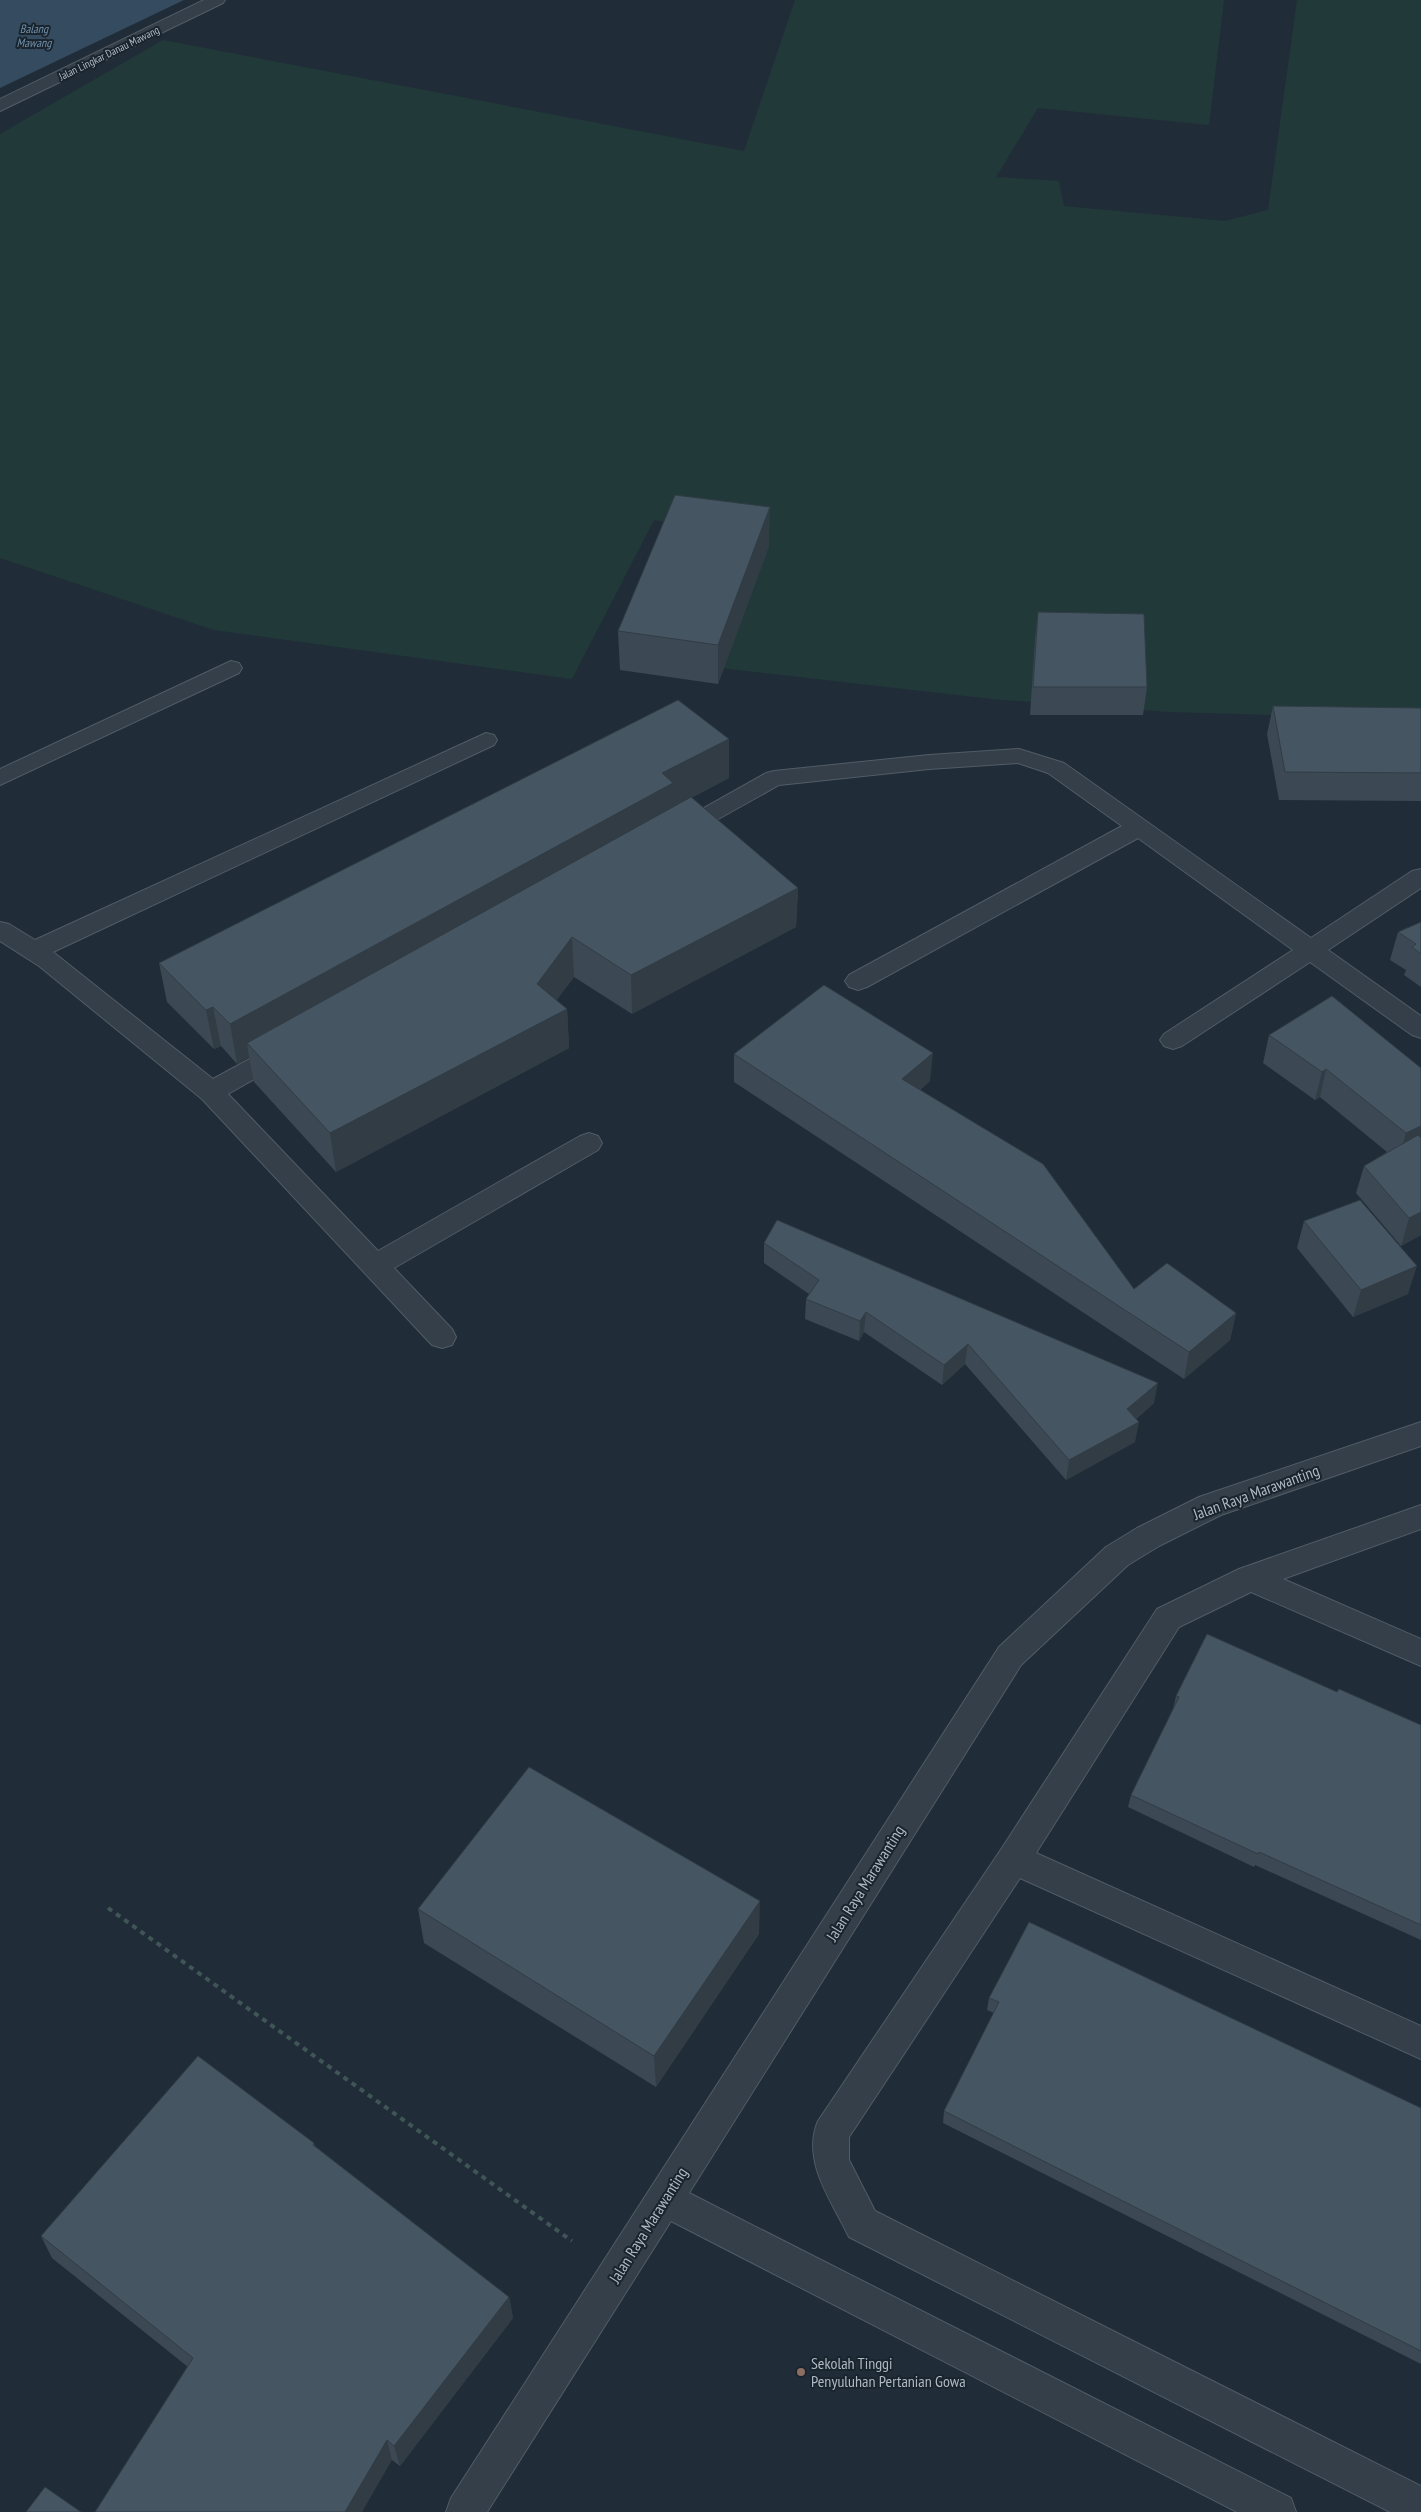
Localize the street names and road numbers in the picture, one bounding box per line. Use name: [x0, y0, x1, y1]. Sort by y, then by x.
street label: Jalan Lingkar Danau Mawang: [56, 22, 162, 84]
street label: Jalan Raya Marawanting: [1189, 1460, 1322, 1524]
street label: Jalan Raya Marawanting: [821, 1821, 909, 1945]
street label: Jalan Raya Marawanting: [604, 2163, 692, 2287]

